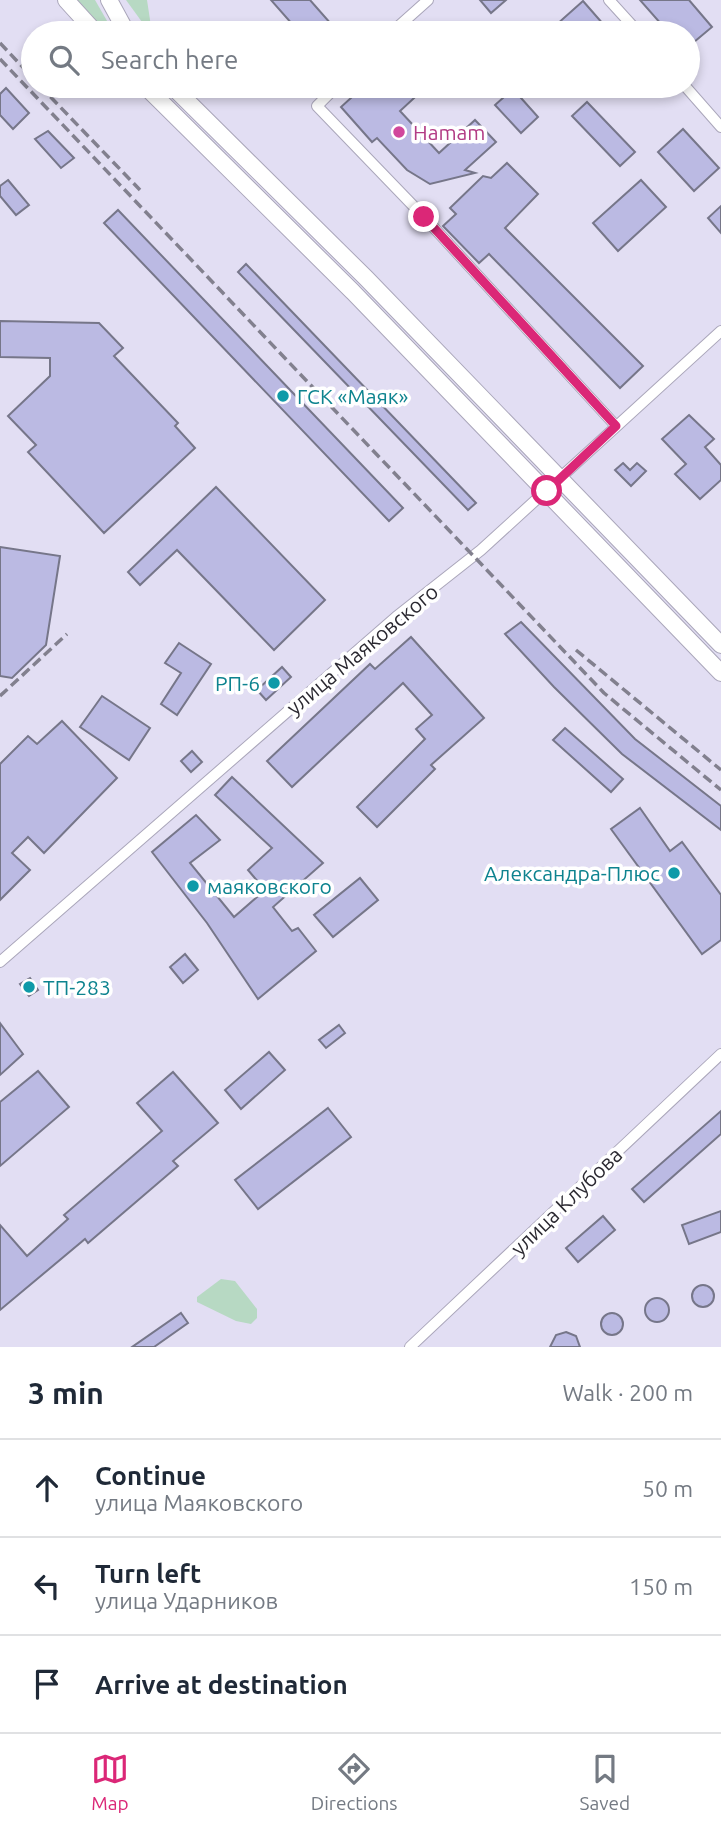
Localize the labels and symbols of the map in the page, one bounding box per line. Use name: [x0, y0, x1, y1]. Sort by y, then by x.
place label: Hamam: [413, 120, 485, 144]
marker: Hamam: [391, 124, 407, 140]
route end: [408, 201, 439, 232]
place label: ГСК «Маяк»: [297, 384, 409, 408]
marker: ГСК «Маяк»: [275, 388, 291, 404]
route start: [531, 475, 562, 506]
street label: улица Маяковского: [281, 579, 443, 719]
place label: РП-6: [215, 671, 260, 695]
marker: РП-6: [266, 675, 282, 691]
place label: Александра-Плюс: [484, 861, 660, 885]
marker: Александра-Плюс: [666, 865, 682, 881]
place label: маяковского: [207, 874, 332, 898]
marker: маяковского: [185, 878, 201, 894]
place label: ТП-283: [43, 975, 111, 999]
marker: ТП-283: [21, 979, 37, 995]
street label: улица Клубова: [506, 1142, 626, 1260]

